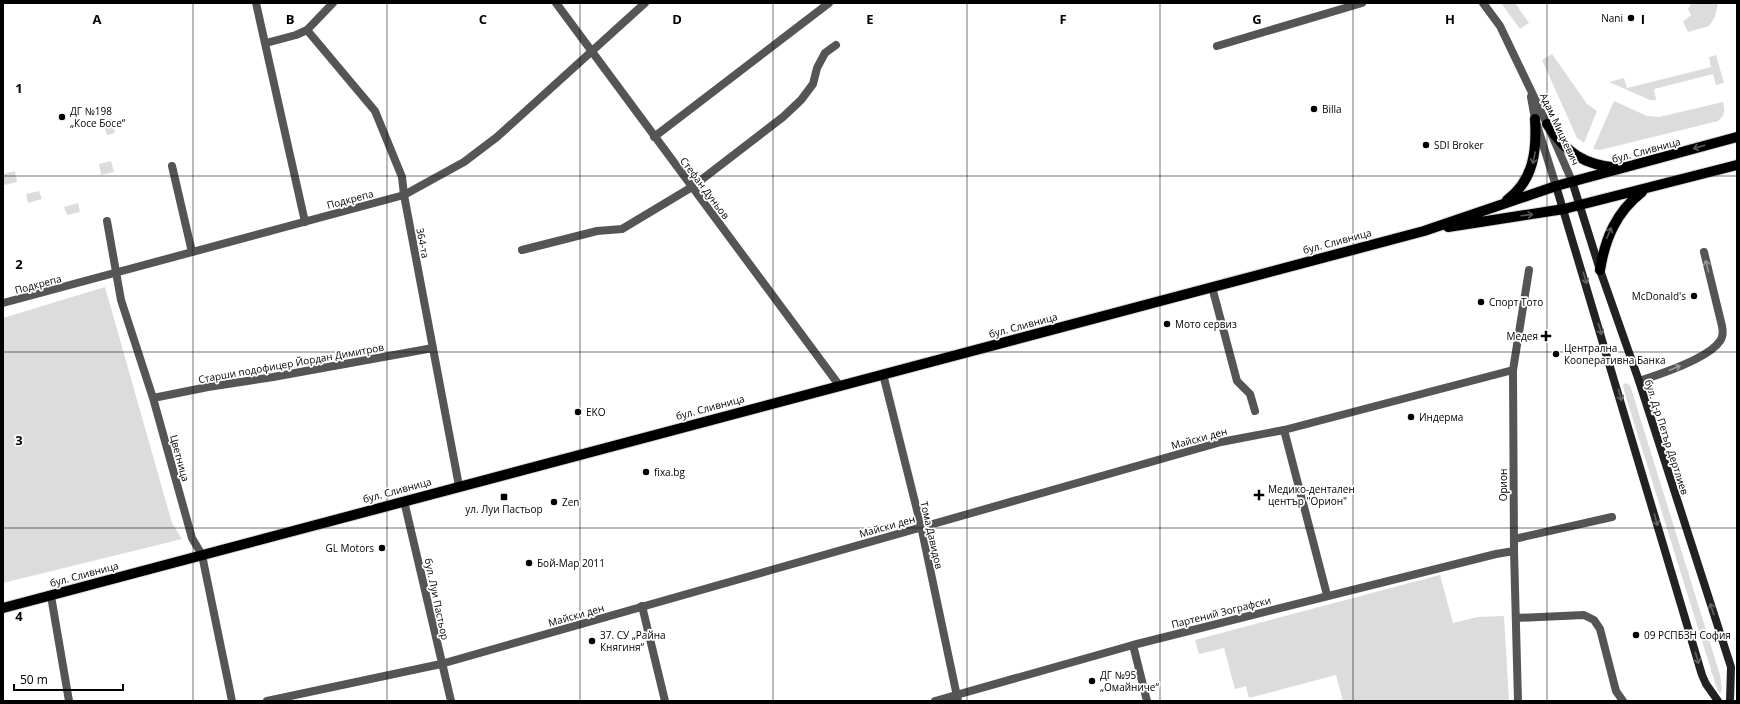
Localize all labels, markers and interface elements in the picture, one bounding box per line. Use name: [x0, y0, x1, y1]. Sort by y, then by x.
text: A: [93, 10, 102, 28]
text: B: [286, 10, 295, 28]
text: C: [479, 10, 487, 28]
text: D: [672, 10, 682, 28]
text: E: [866, 10, 874, 28]
text: F: [1059, 10, 1067, 28]
text: G: [1252, 10, 1262, 28]
text: H: [1445, 10, 1455, 28]
text: I: [1641, 10, 1645, 28]
place label: Nani: [1601, 11, 1623, 25]
marker: Nani: [1626, 13, 1636, 23]
text: 1: [15, 79, 23, 97]
street label: Адам Мицкевич: [1537, 91, 1583, 167]
place label: Billa: [1322, 102, 1342, 116]
place label: ДГ №198 „Косе Босе“: [70, 104, 126, 130]
marker: Billa: [1309, 104, 1319, 114]
marker: ДГ №198 „Косе Босе“: [57, 112, 67, 122]
street label: бул. Сливница: [1610, 134, 1682, 166]
place label: SDI Broker: [1434, 138, 1484, 152]
marker: SDI Broker: [1421, 140, 1431, 150]
one-way arrow: [1693, 144, 1706, 151]
one-way arrow: [1529, 151, 1537, 164]
street label: Стефан Дуньов: [677, 154, 733, 222]
street label: Подкрепа: [325, 186, 375, 212]
one-way arrow: [1521, 211, 1534, 219]
street label: бул. Сливница: [1301, 225, 1373, 257]
street label: 364-та: [413, 227, 433, 259]
one-way arrow: [1606, 227, 1614, 239]
text: 2: [15, 255, 23, 273]
one-way arrow: [1703, 260, 1711, 273]
street label: Подкрепа: [13, 271, 63, 297]
one-way arrow: [1582, 271, 1589, 284]
place label: McDonald's: [1632, 289, 1686, 303]
marker: McDonald's: [1689, 291, 1699, 301]
place label: Спорт Тото: [1489, 295, 1543, 309]
marker: Спорт Тото: [1476, 297, 1486, 307]
street label: бул. Сливница: [987, 309, 1059, 341]
place label: Мото сервиз: [1175, 317, 1237, 331]
marker: Мото сервиз: [1162, 319, 1172, 329]
one-way arrow: [1597, 322, 1604, 335]
place label: Медея: [1506, 329, 1538, 343]
marker: Медея: [1541, 331, 1551, 341]
street label: Старши подофицер Йордан Димитров: [197, 340, 385, 386]
place label: Централна Кооперативна Банка: [1564, 341, 1666, 367]
marker: Централна Кооперативна Банка: [1551, 349, 1561, 359]
one-way arrow: [1669, 364, 1681, 372]
street label: бул. Д-р Петър Дертлиев: [1642, 377, 1692, 497]
one-way arrow: [1617, 389, 1624, 402]
street label: бул. Сливница: [674, 391, 746, 423]
place label: EKO: [586, 405, 606, 419]
marker: EKO: [573, 407, 583, 417]
place label: Индерма: [1419, 410, 1463, 424]
marker: Индерма: [1406, 412, 1416, 422]
street label: Майски ден: [1169, 424, 1229, 452]
text: 3: [15, 431, 23, 449]
street label: Цветница: [167, 433, 193, 483]
place label: fixa.bg: [654, 465, 685, 479]
marker: fixa.bg: [641, 467, 651, 477]
street label: Орион: [1496, 469, 1510, 501]
street label: бул. Сливница: [361, 474, 433, 506]
place label: Медико-дентален център "Орион": [1268, 482, 1355, 508]
marker: Медико-дентален център "Орион": [1253, 489, 1265, 501]
marker: ул. Луи Пастьор: [499, 492, 509, 502]
place label: Zen: [562, 495, 579, 509]
marker: Zen: [549, 497, 559, 507]
street label: Тома Давидов: [917, 500, 947, 570]
place label: ул. Луи Пастьор: [465, 502, 543, 516]
street label: Майски ден: [857, 511, 917, 541]
one-way arrow: [1653, 513, 1660, 526]
place label: GL Motors: [325, 541, 374, 555]
marker: GL Motors: [377, 543, 387, 553]
place label: Бой-Мар 2011: [537, 556, 605, 570]
street label: бул. Луи Пастьор: [421, 557, 453, 641]
street label: бул. Сливница: [48, 558, 120, 590]
marker: Бой-Мар 2011: [524, 558, 534, 568]
street label: Партений Зографски: [1170, 593, 1272, 631]
street label: Майски ден: [546, 600, 606, 630]
one-way arrow: [1707, 603, 1715, 615]
text: 4: [15, 607, 23, 625]
place label: 37. СУ „Райна Княгиня“: [600, 628, 666, 654]
place label: 09 РСПБЗН София: [1644, 628, 1731, 642]
marker: 09 РСПБЗН София: [1631, 630, 1641, 640]
marker: 37. СУ „Райна Княгиня“: [587, 636, 597, 646]
one-way arrow: [1694, 651, 1701, 664]
scale bar: [14, 666, 123, 692]
place label: ДГ №95 „Омайниче“: [1100, 668, 1159, 694]
text: 50 m: [20, 671, 48, 688]
marker: ДГ №95 „Омайниче“: [1087, 676, 1097, 686]

